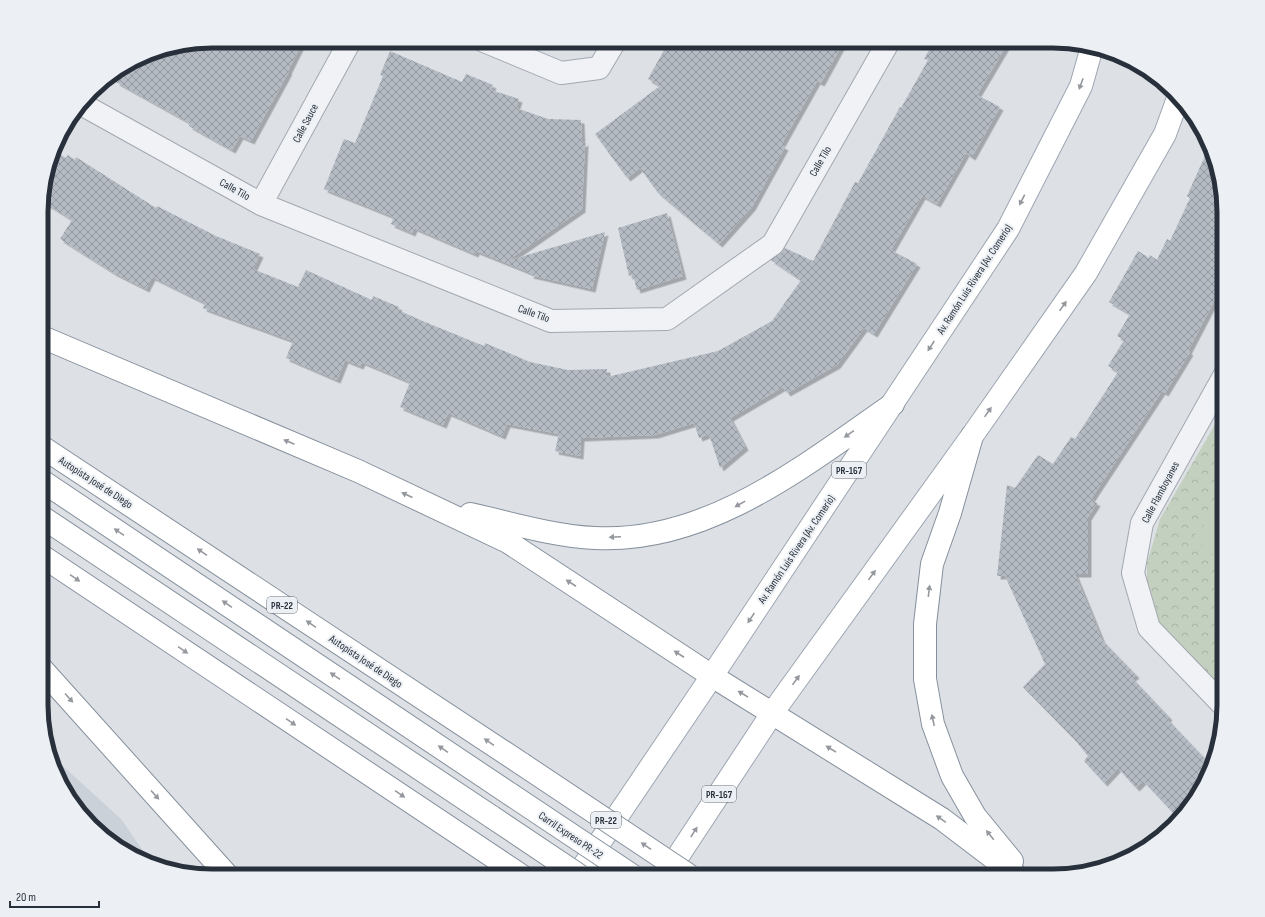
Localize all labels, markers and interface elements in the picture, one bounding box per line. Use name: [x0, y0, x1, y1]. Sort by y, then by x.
one-way arrow: [1077, 79, 1083, 91]
street label: Calle Sauce: [290, 102, 321, 145]
street label: Calle Tilo: [807, 143, 834, 179]
street label: Calle Tilo: [217, 176, 253, 203]
one-way arrow: [1019, 195, 1026, 206]
street label: Av. Ramón Luis Rivera (Av. Comerío): [934, 222, 1015, 337]
one-way arrow: [1059, 301, 1067, 311]
street label: Calle Tilo: [516, 302, 552, 325]
one-way arrow: [927, 341, 935, 351]
one-way arrow: [984, 407, 992, 418]
one-way arrow: [844, 430, 855, 438]
one-way arrow: [283, 439, 294, 445]
street label: Autopista José de Diego: [56, 453, 135, 511]
street label: Calle Flamboyanes: [1139, 459, 1182, 525]
road number: PR-167: [832, 462, 866, 478]
one-way arrow: [402, 492, 413, 498]
street label: Av. Ramón Luis Rivera (Av. Comerío): [755, 493, 838, 607]
one-way arrow: [734, 500, 745, 507]
one-way arrow: [113, 528, 124, 536]
one-way arrow: [608, 534, 621, 540]
one-way arrow: [197, 548, 208, 556]
one-way arrow: [868, 570, 876, 580]
one-way arrow: [70, 574, 80, 582]
one-way arrow: [566, 579, 576, 587]
one-way arrow: [926, 585, 932, 597]
road number: PR-22: [267, 597, 297, 613]
one-way arrow: [221, 600, 232, 608]
one-way arrow: [747, 612, 755, 623]
one-way arrow: [306, 620, 316, 628]
street label: Autopista José de Diego: [326, 632, 405, 691]
one-way arrow: [178, 646, 188, 654]
one-way arrow: [674, 650, 685, 658]
one-way arrow: [330, 672, 340, 680]
one-way arrow: [792, 675, 800, 686]
one-way arrow: [737, 690, 749, 697]
one-way arrow: [64, 693, 73, 703]
one-way arrow: [929, 714, 935, 726]
one-way arrow: [286, 718, 297, 726]
one-way arrow: [484, 738, 494, 746]
one-way arrow: [437, 745, 449, 752]
one-way arrow: [826, 745, 837, 753]
road number: PR-167: [702, 786, 736, 802]
one-way arrow: [151, 789, 160, 800]
one-way arrow: [394, 790, 405, 798]
street label: Carril Expreso PR-22: [536, 809, 606, 862]
road number: PR-22: [591, 812, 621, 828]
one-way arrow: [936, 815, 946, 823]
one-way arrow: [691, 826, 698, 837]
one-way arrow: [986, 829, 995, 840]
one-way arrow: [640, 843, 652, 850]
scale bar: [10, 883, 99, 909]
text: 20 m: [16, 890, 36, 905]

